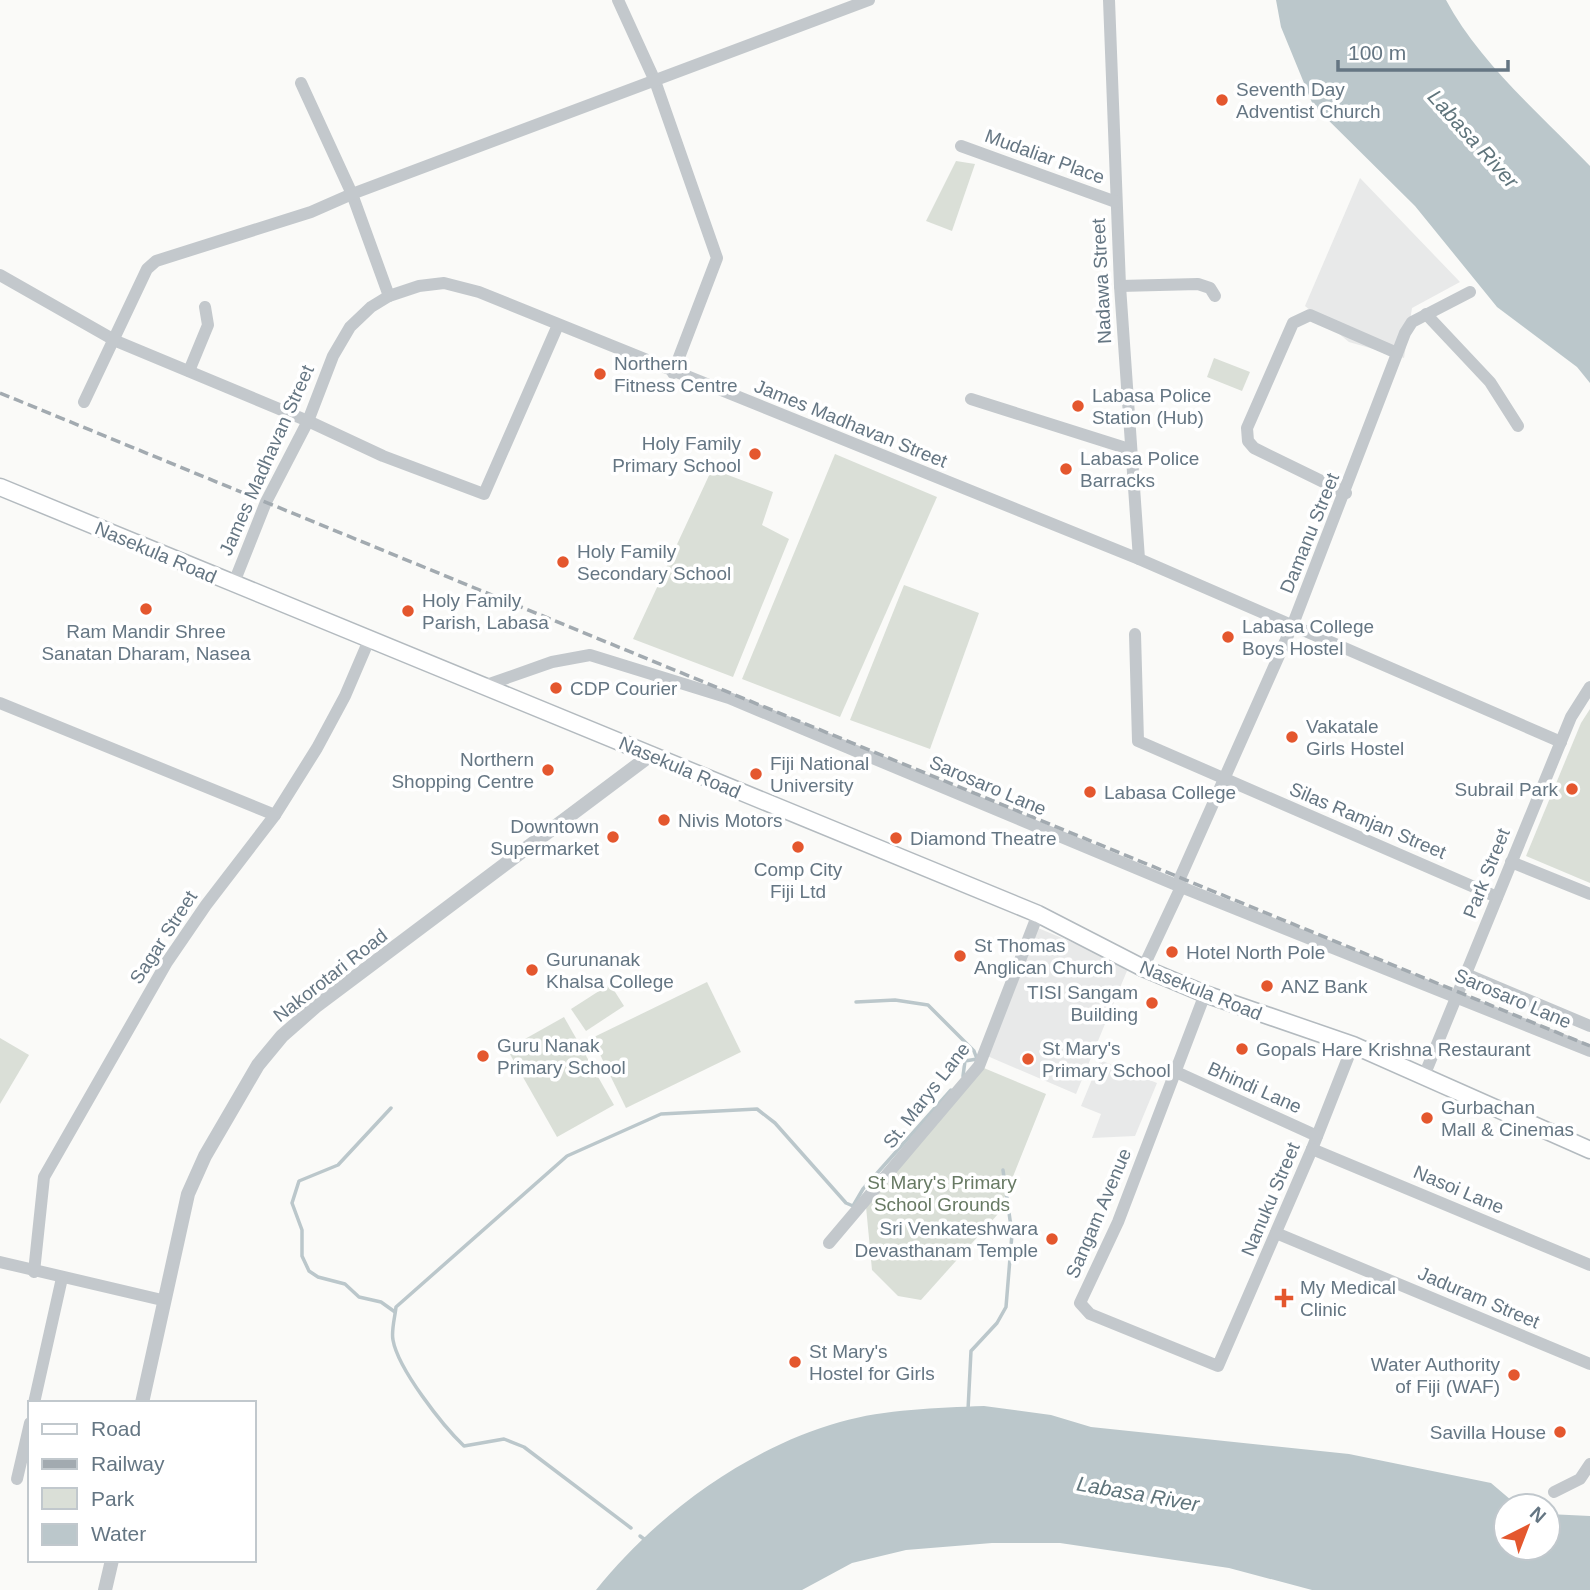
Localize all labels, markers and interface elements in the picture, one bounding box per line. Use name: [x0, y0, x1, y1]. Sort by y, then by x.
scale bar: [1338, 28, 1508, 72]
text: 100 m: [1348, 41, 1406, 64]
place label: Seventh Day Adventist Church: [1236, 79, 1381, 122]
water label: Labasa River: [1423, 85, 1524, 193]
marker: Seventh Day Adventist Church: [1214, 92, 1230, 108]
street label: Mudaliar Place: [982, 125, 1107, 188]
street label: Nadawa Street: [1088, 217, 1115, 344]
place label: Northern Fitness Centre: [614, 353, 738, 396]
street label: James Madhavan Street: [215, 361, 318, 559]
marker: Northern Fitness Centre: [592, 366, 608, 382]
street label: James Madhavan Street: [751, 375, 951, 472]
place label: Labasa Police Station (Hub): [1092, 385, 1211, 428]
marker: Labasa Police Station (Hub): [1070, 398, 1086, 414]
place label: Holy Family Primary School: [612, 433, 741, 476]
marker: Holy Family Primary School: [747, 446, 763, 462]
place label: Labasa Police Barracks: [1080, 448, 1199, 491]
marker: Labasa Police Barracks: [1058, 461, 1074, 477]
street label: Damanu Street: [1276, 469, 1343, 596]
street label: Nasekula Road: [92, 517, 220, 588]
place label: Holy Family Secondary School: [577, 541, 731, 584]
marker: Holy Family Secondary School: [555, 554, 571, 570]
place label: Holy Family Parish, Labasa: [422, 590, 549, 633]
marker: Ram Mandir Shree Sanatan Dharam, Nasea: [138, 601, 154, 617]
marker: Holy Family Parish, Labasa: [400, 603, 416, 619]
place label: Labasa College Boys Hostel: [1242, 616, 1374, 659]
place label: Ram Mandir Shree Sanatan Dharam, Nasea: [41, 621, 251, 664]
marker: Labasa College Boys Hostel: [1220, 629, 1236, 645]
place label: CDP Courier: [570, 678, 678, 699]
marker: CDP Courier: [548, 680, 564, 696]
place label: Vakatale Girls Hostel: [1306, 716, 1404, 759]
marker: Vakatale Girls Hostel: [1284, 729, 1300, 745]
street label: Nasekula Road: [616, 732, 744, 803]
place label: Northern Shopping Centre: [391, 749, 534, 792]
street label: Sarosaro Lane: [926, 751, 1049, 819]
place label: Fiji National University: [770, 753, 869, 796]
marker: Northern Shopping Centre: [540, 762, 556, 778]
marker: Fiji National University: [748, 766, 764, 782]
street label: Silas Ramjan Street: [1286, 778, 1450, 863]
place label: Subrail Park: [1455, 779, 1558, 800]
marker: Subrail Park: [1564, 781, 1580, 797]
place label: Labasa College: [1104, 782, 1236, 803]
marker: Labasa College: [1082, 784, 1098, 800]
place label: Nivis Motors: [678, 810, 783, 831]
marker: Nivis Motors: [656, 812, 672, 828]
place label: Downtown Supermarket: [490, 816, 600, 859]
street label: Park Street: [1459, 825, 1514, 921]
place label: Diamond Theatre: [910, 828, 1056, 849]
marker: Downtown Supermarket: [605, 829, 621, 845]
marker: Diamond Theatre: [888, 830, 904, 846]
marker: Comp City Fiji Ltd: [790, 839, 806, 855]
place label: Comp City Fiji Ltd: [754, 859, 843, 902]
street label: Sagar Street: [126, 886, 202, 988]
street label: Nakorotari Road: [269, 925, 391, 1026]
place label: St Thomas Anglican Church: [974, 935, 1113, 978]
place label: Hotel North Pole: [1186, 942, 1325, 963]
marker: Hotel North Pole: [1164, 944, 1180, 960]
marker: St Thomas Anglican Church: [952, 948, 968, 964]
place label: Gurunanak Khalsa College: [546, 949, 674, 992]
street label: Nasekula Road: [1137, 956, 1265, 1025]
marker: Gurunanak Khalsa College: [524, 962, 540, 978]
street label: Sarosaro Lane: [1451, 964, 1574, 1032]
place label: ANZ Bank: [1281, 976, 1368, 997]
marker: ANZ Bank: [1259, 978, 1275, 994]
place label: TISI Sangam Building: [1027, 982, 1138, 1025]
marker: TISI Sangam Building: [1144, 995, 1160, 1011]
place label: Guru Nanak Primary School: [497, 1035, 626, 1078]
street label: St. Marys Lane: [879, 1038, 974, 1152]
place label: St Mary's Primary School: [1042, 1038, 1171, 1081]
place label: Gopals Hare Krishna Restaurant: [1256, 1039, 1531, 1060]
marker: Gopals Hare Krishna Restaurant: [1234, 1041, 1250, 1057]
marker: Guru Nanak Primary School: [475, 1048, 491, 1064]
marker: St Mary's Primary School: [1020, 1051, 1036, 1067]
street label: Bhindi Lane: [1205, 1057, 1305, 1117]
place label: Gurbachan Mall & Cinemas: [1441, 1097, 1574, 1140]
marker: Gurbachan Mall & Cinemas: [1419, 1110, 1435, 1126]
street label: Nanuku Street: [1237, 1139, 1304, 1259]
street label: Sangam Avenue: [1062, 1145, 1135, 1281]
street label: Nasoi Lane: [1410, 1161, 1507, 1218]
park label: St Mary's Primary School Grounds: [867, 1172, 1017, 1215]
place label: Sri Venkateshwara Devasthanam Temple: [855, 1218, 1038, 1261]
marker: Sri Venkateshwara Devasthanam Temple: [1044, 1231, 1060, 1247]
street label: Jaduram Street: [1415, 1262, 1543, 1333]
place label: My Medical Clinic: [1300, 1277, 1396, 1320]
marker: My Medical Clinic: [1274, 1288, 1294, 1308]
place label: St Mary's Hostel for Girls: [809, 1341, 935, 1384]
marker: St Mary's Hostel for Girls: [787, 1354, 803, 1370]
place label: Water Authority of Fiji (WAF): [1371, 1354, 1500, 1397]
marker: Water Authority of Fiji (WAF): [1506, 1367, 1522, 1383]
legend: [28, 1401, 256, 1562]
text: Road: [91, 1417, 141, 1440]
place label: Savilla House: [1430, 1422, 1546, 1443]
marker: Savilla House: [1552, 1424, 1568, 1440]
text: Railway: [91, 1452, 165, 1475]
water label: Labasa River: [1075, 1471, 1202, 1516]
text: Park: [91, 1487, 135, 1510]
north arrow: [1492, 1492, 1562, 1562]
text: N: [1526, 1502, 1550, 1527]
text: Water: [91, 1522, 146, 1545]

